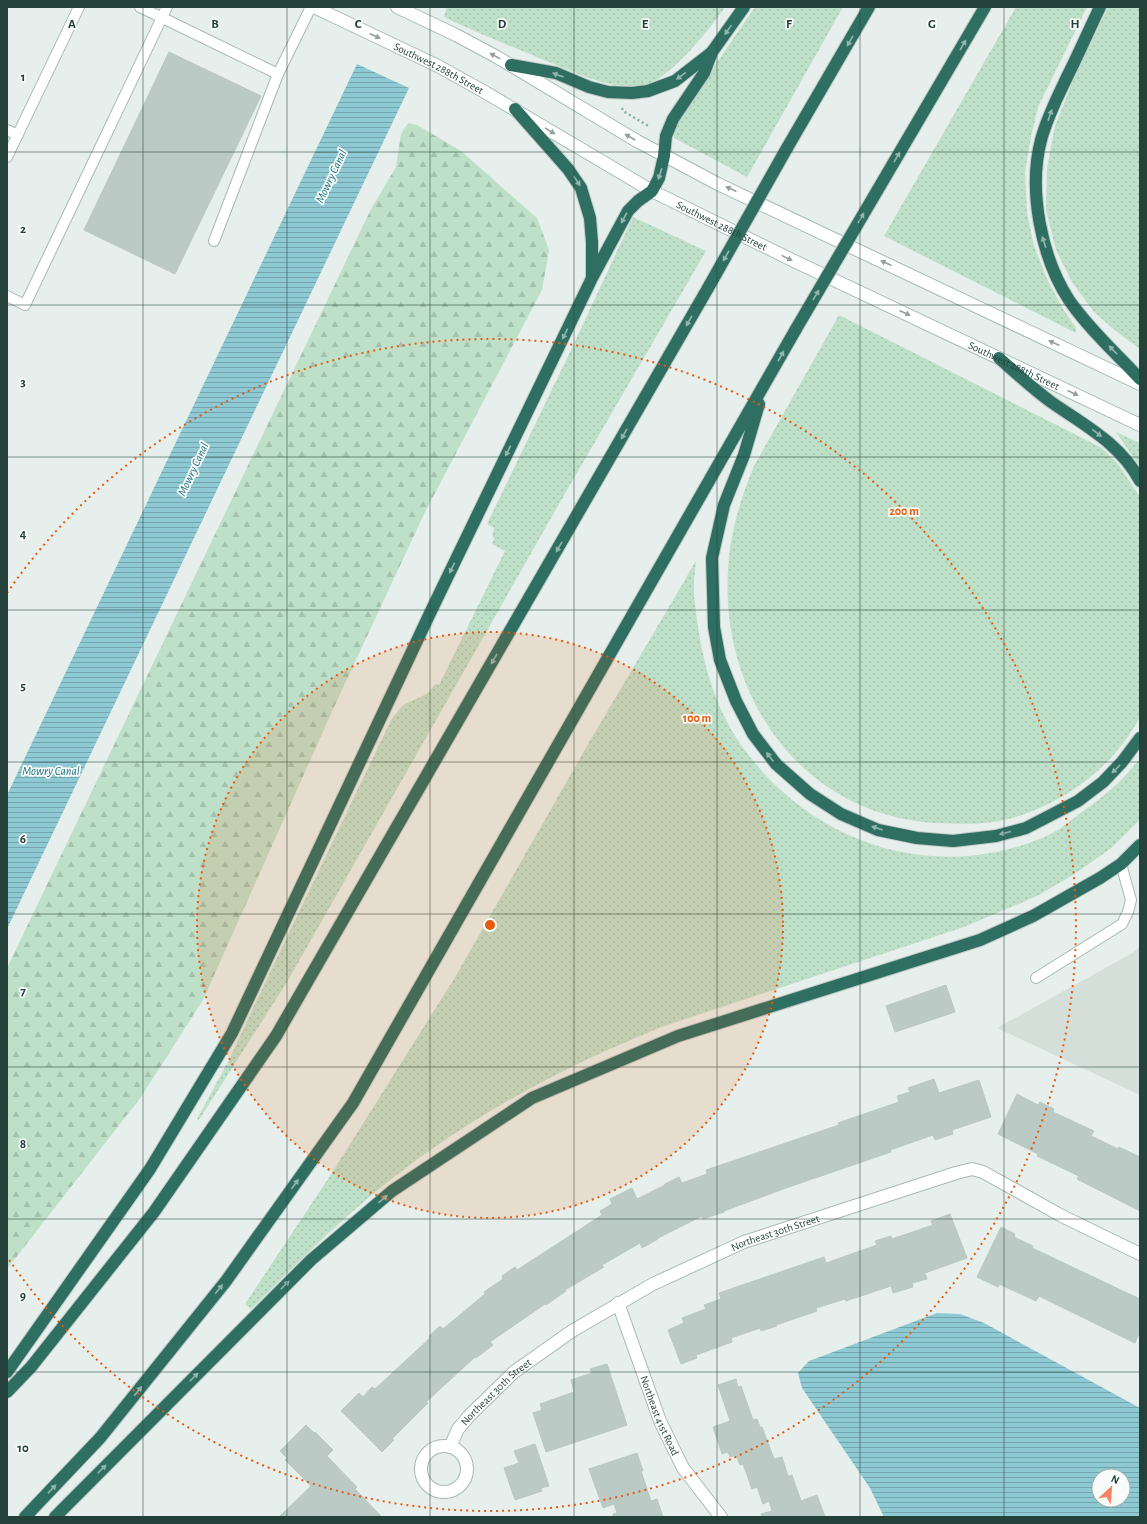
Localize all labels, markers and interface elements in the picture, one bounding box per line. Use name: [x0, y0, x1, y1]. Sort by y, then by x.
text: A: [68, 18, 76, 31]
text: B: [211, 18, 219, 31]
text: C: [355, 18, 362, 31]
text: D: [498, 18, 507, 31]
text: E: [642, 18, 649, 31]
text: F: [786, 18, 793, 31]
text: G: [928, 18, 936, 31]
text: H: [1070, 18, 1080, 31]
one-way arrow: [724, 24, 732, 35]
one-way arrow: [369, 33, 380, 39]
one-way arrow: [846, 35, 853, 47]
one-way arrow: [959, 39, 966, 51]
street label: Southwest 288th Street: [392, 40, 486, 96]
one-way arrow: [489, 52, 501, 59]
text: 1: [21, 71, 25, 84]
one-way arrow: [552, 71, 564, 77]
one-way arrow: [676, 72, 687, 80]
one-way arrow: [1047, 108, 1053, 120]
one-way arrow: [544, 127, 556, 134]
one-way arrow: [624, 133, 636, 140]
water label: Mowry Canal: [313, 147, 349, 205]
one-way arrow: [893, 151, 900, 163]
one-way arrow: [656, 168, 662, 180]
one-way arrow: [573, 176, 581, 187]
one-way arrow: [725, 186, 737, 193]
street label: Southwest 288th Street: [675, 199, 769, 253]
one-way arrow: [620, 212, 627, 224]
one-way arrow: [858, 212, 865, 224]
text: 2: [20, 223, 26, 236]
one-way arrow: [1041, 236, 1047, 248]
one-way arrow: [723, 250, 730, 261]
one-way arrow: [781, 255, 793, 261]
one-way arrow: [881, 260, 892, 266]
one-way arrow: [812, 289, 819, 301]
one-way arrow: [899, 310, 910, 316]
one-way arrow: [685, 316, 692, 327]
one-way arrow: [562, 328, 568, 339]
street label: Southwest 288th Street: [967, 339, 1062, 392]
one-way arrow: [1049, 340, 1060, 346]
one-way arrow: [1108, 345, 1118, 355]
one-way arrow: [777, 350, 784, 362]
text: 3: [20, 376, 26, 389]
one-way arrow: [1067, 390, 1078, 396]
one-way arrow: [620, 428, 627, 440]
one-way arrow: [1091, 428, 1102, 437]
water label: Mowry Canal: [175, 440, 211, 498]
one-way arrow: [505, 445, 511, 456]
text: 200 m: [889, 505, 919, 517]
text: 4: [20, 528, 27, 541]
one-way arrow: [555, 541, 562, 553]
one-way arrow: [449, 562, 455, 573]
one-way arrow: [490, 653, 497, 665]
text: 5: [20, 680, 26, 693]
text: 100 m: [683, 712, 711, 724]
one-way arrow: [766, 751, 775, 762]
one-way arrow: [1111, 764, 1120, 774]
water label: Mowry Canal: [22, 765, 80, 777]
one-way arrow: [870, 825, 882, 831]
one-way arrow: [999, 831, 1011, 837]
text: 6: [20, 833, 26, 846]
centre of rings: [483, 918, 497, 932]
text: 7: [20, 985, 26, 998]
text: 8: [20, 1138, 26, 1151]
one-way arrow: [291, 1179, 299, 1190]
one-way arrow: [377, 1194, 388, 1203]
street label: Northeast 30th Street: [729, 1212, 821, 1253]
one-way arrow: [281, 1280, 290, 1290]
one-way arrow: [214, 1284, 223, 1295]
text: 9: [20, 1290, 26, 1303]
street label: Northeast 30th Street: [458, 1356, 534, 1427]
one-way arrow: [189, 1372, 199, 1382]
street label: Northeast 41st Road: [639, 1374, 682, 1457]
one-way arrow: [133, 1386, 142, 1396]
text: 10: [17, 1442, 29, 1455]
one-way arrow: [97, 1464, 107, 1474]
north arrow: [1091, 1468, 1131, 1508]
text: N: [1109, 1473, 1121, 1486]
one-way arrow: [47, 1484, 57, 1494]

